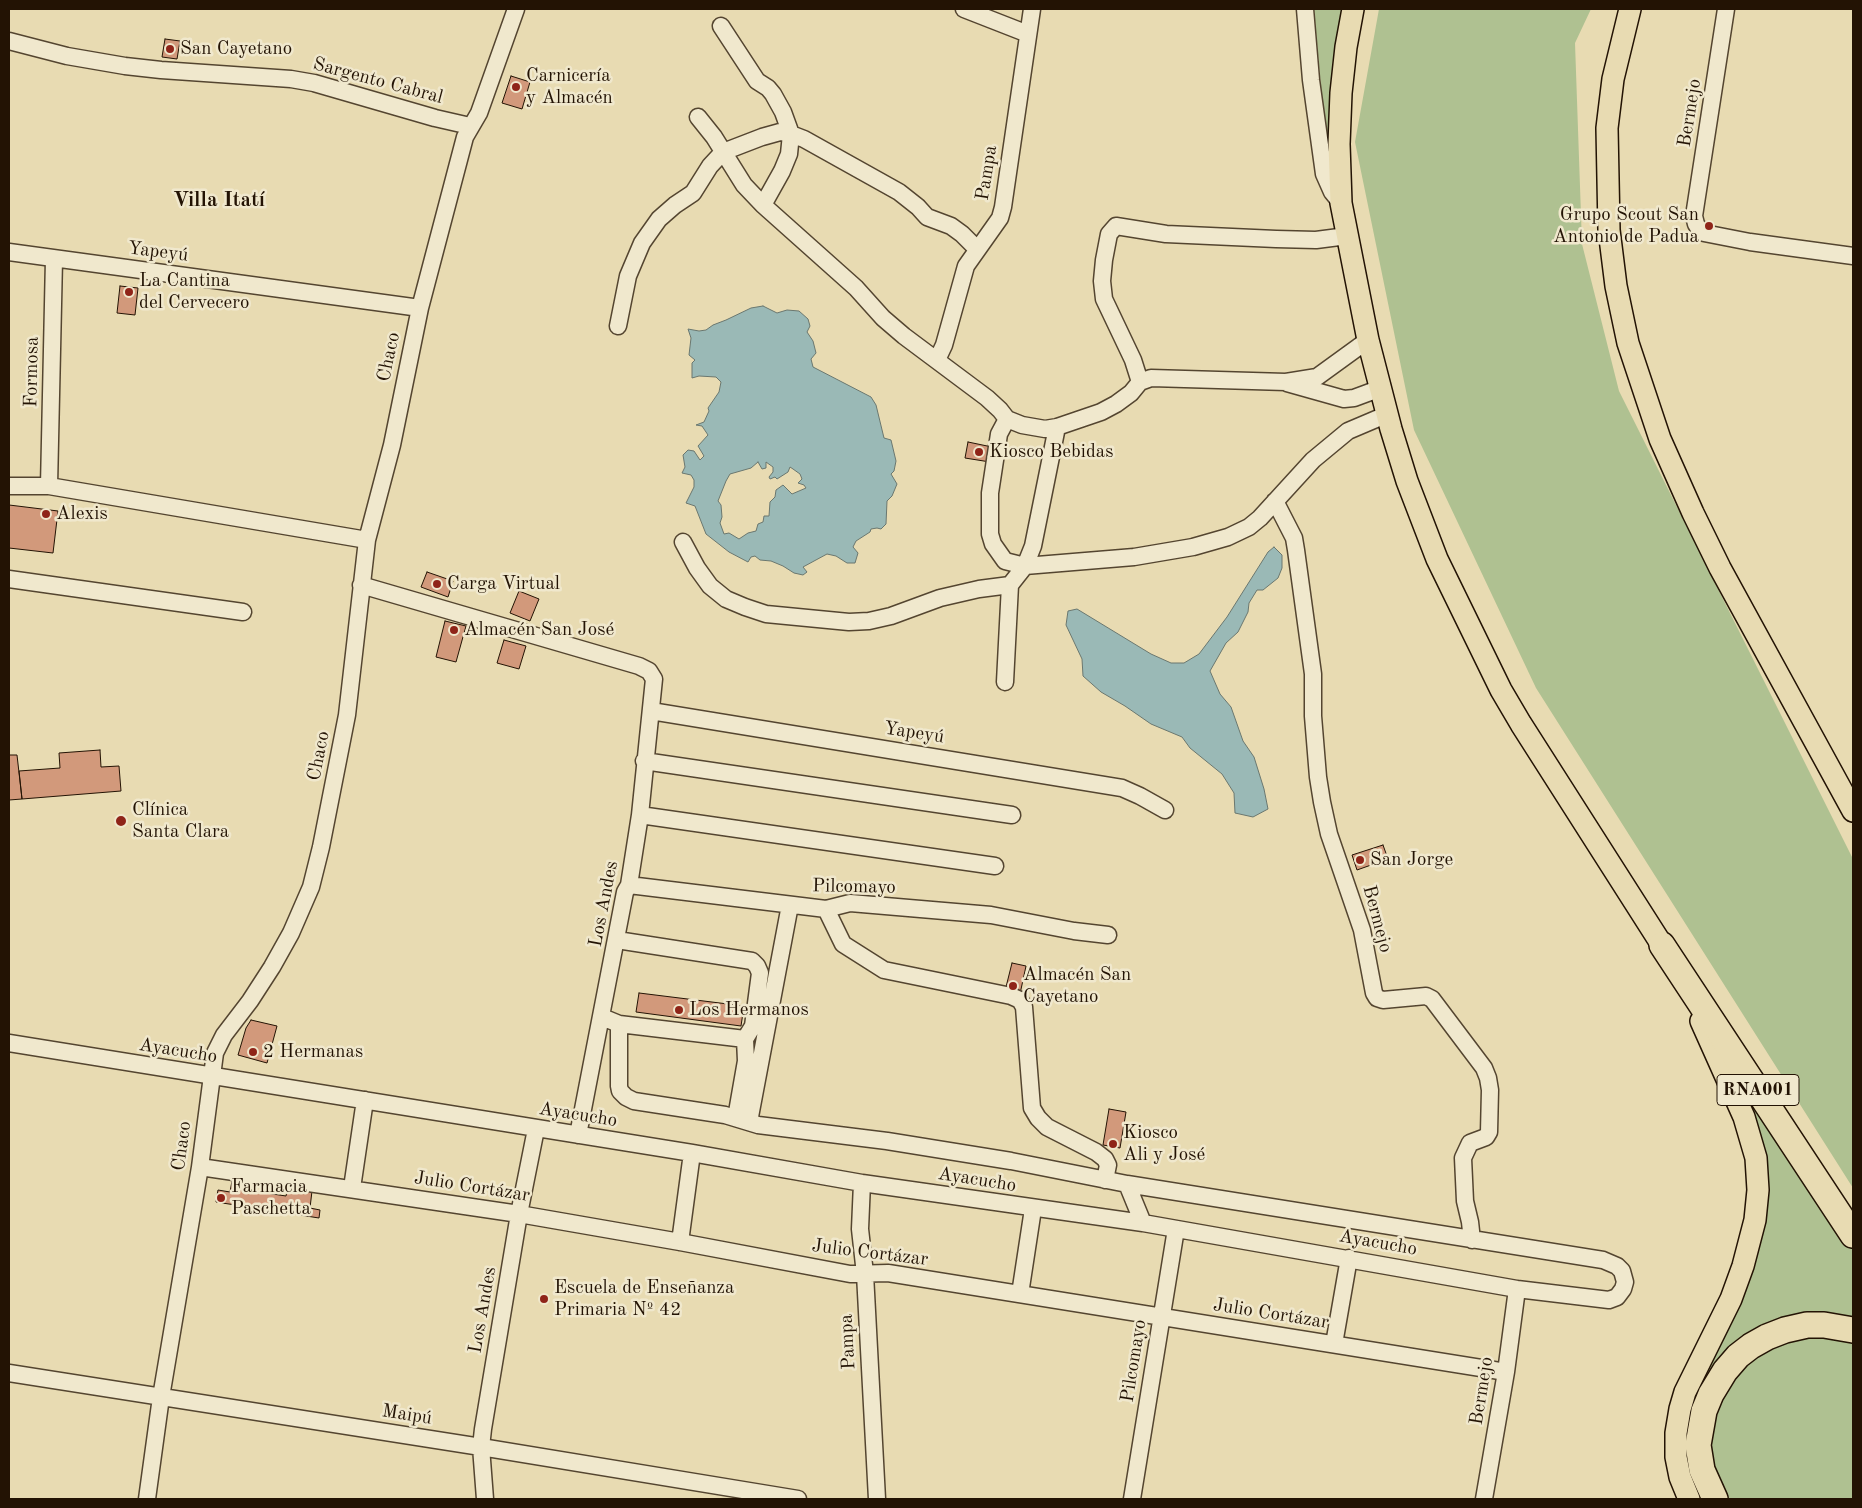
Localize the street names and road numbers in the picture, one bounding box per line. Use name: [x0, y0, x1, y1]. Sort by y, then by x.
street label: Sargento Cabral: [310, 53, 446, 109]
street label: Bermejo: [1673, 77, 1707, 149]
street label: Pampa: [971, 144, 1003, 202]
street label: Yapeyú: [126, 237, 190, 267]
street label: Chaco: [373, 330, 405, 384]
street label: Formosa: [20, 336, 44, 408]
street label: Yapeyú: [882, 717, 946, 749]
street label: Chaco: [303, 729, 335, 783]
street label: Los Andes: [584, 859, 624, 949]
street label: Pilcomayo: [812, 875, 896, 899]
street label: Bermejo: [1357, 883, 1397, 955]
street label: Ayacucho: [137, 1034, 219, 1068]
road number: RNA001: [1717, 1074, 1799, 1106]
street label: Ayacucho: [537, 1098, 619, 1132]
street label: Chaco: [167, 1120, 197, 1172]
street label: Ayacucho: [936, 1163, 1018, 1197]
street label: Julio Cortázar: [412, 1167, 532, 1207]
street label: Ayacucho: [1337, 1225, 1419, 1261]
street label: Julio Cortázar: [811, 1235, 929, 1271]
street label: Los Andes: [464, 1265, 502, 1355]
street label: Julio Cortázar: [1211, 1294, 1331, 1334]
street label: Pampa: [835, 1314, 861, 1370]
street label: Pilcomayo: [1116, 1318, 1152, 1404]
street label: Bermejo: [1465, 1355, 1499, 1427]
street label: Maipú: [380, 1400, 434, 1430]

